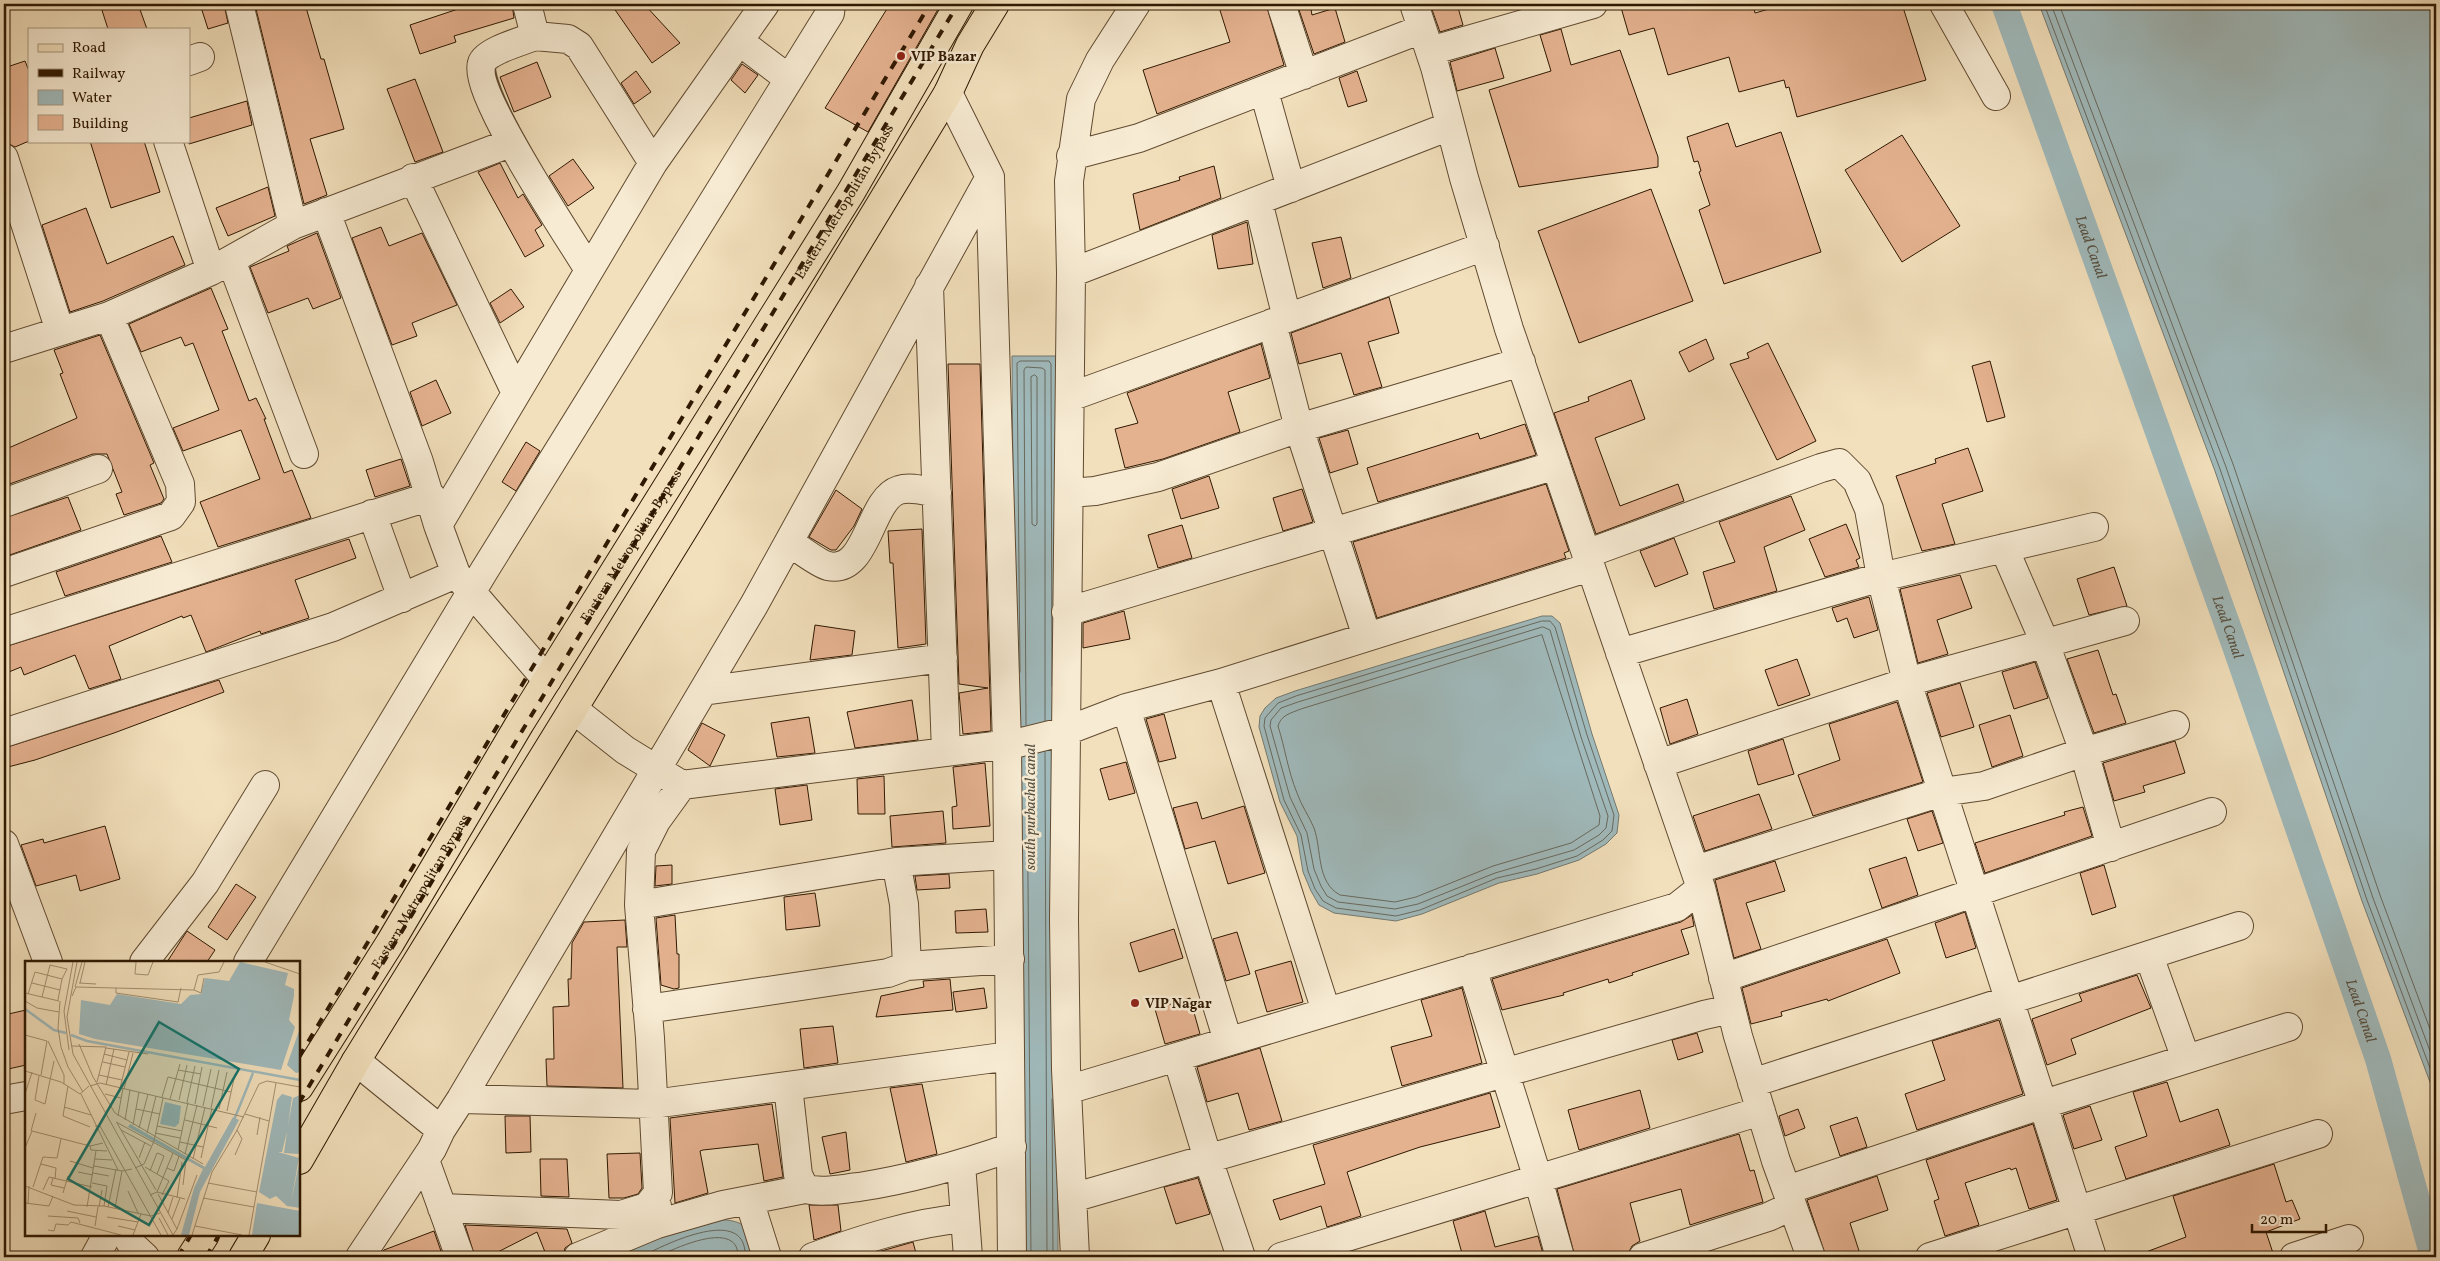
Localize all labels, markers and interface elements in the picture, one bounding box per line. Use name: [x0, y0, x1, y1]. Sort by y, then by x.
legend: [28, 28, 190, 142]
text: Road: [72, 38, 106, 59]
place label: VIP Bazar: [911, 48, 977, 67]
marker: VIP Bazar: [895, 50, 907, 62]
text: Railway: [72, 64, 125, 85]
text: Water: [72, 88, 112, 109]
text: Building: [72, 114, 129, 135]
street label: Eastern Metropolitan Bypass: [791, 121, 899, 283]
water label: Lead Canal: [2069, 213, 2111, 282]
street label: Eastern Metropolitan Bypass: [577, 466, 687, 627]
water label: Lead Canal: [2206, 593, 2248, 662]
water label: south purbachal canal: [1021, 744, 1042, 870]
street label: Eastern Metropolitan Bypass: [368, 811, 475, 974]
inset map: [25, 961, 300, 1236]
water label: Lead Canal: [2339, 976, 2381, 1046]
place label: VIP Nagar: [1145, 995, 1212, 1014]
marker: VIP Nagar: [1129, 997, 1141, 1009]
scale bar: [2252, 1201, 2326, 1233]
text: 20 m: [2260, 1210, 2293, 1231]

